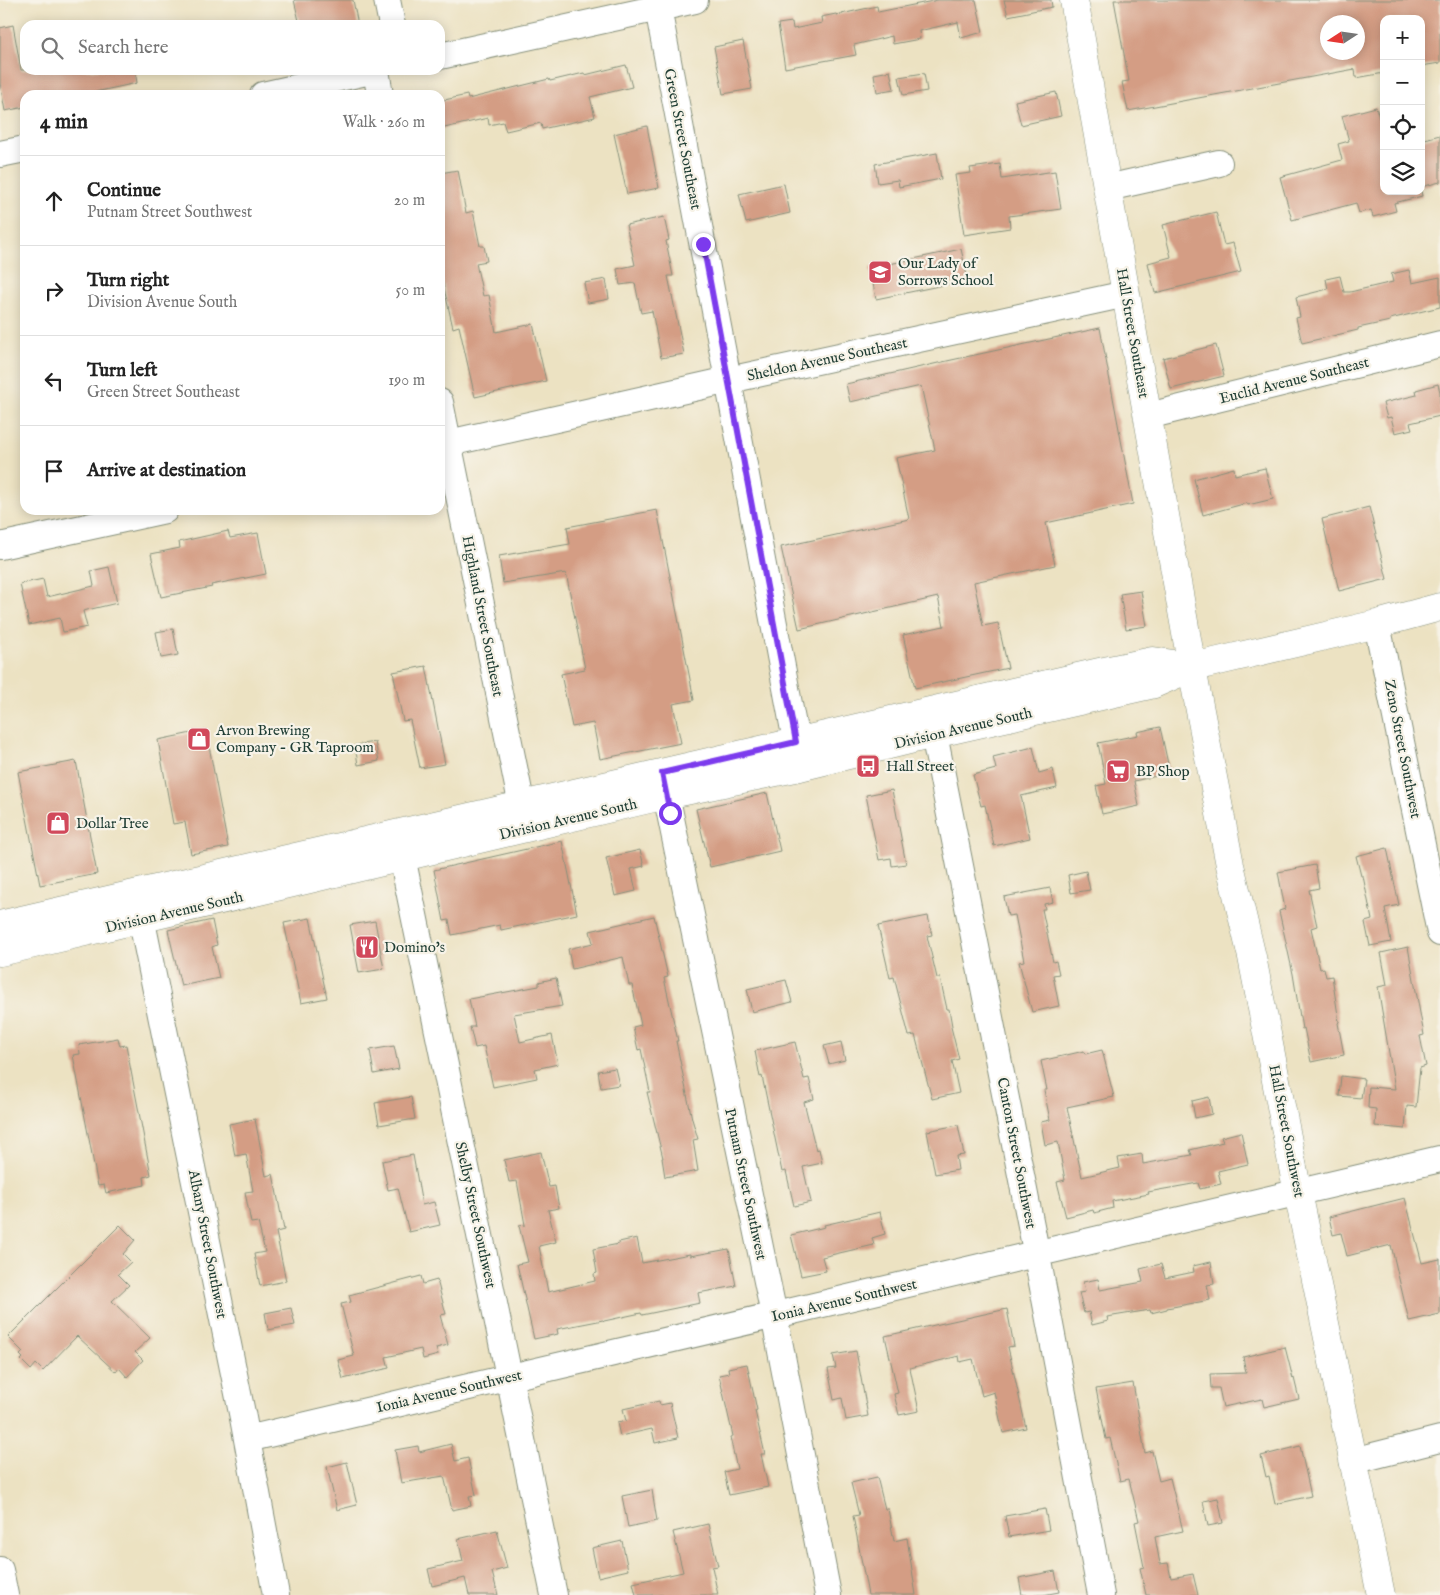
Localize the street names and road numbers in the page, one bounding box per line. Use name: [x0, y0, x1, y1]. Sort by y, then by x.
street label: Green Street Southeast: [660, 67, 706, 211]
street label: Hall Street Southeast: [1112, 267, 1153, 400]
street label: Sheldon Avenue Southeast: [745, 333, 909, 386]
street label: Euclid Avenue Southeast: [1217, 353, 1371, 408]
street label: Highland Street Southeast: [458, 534, 507, 698]
street label: Zeno Street Southwest: [1380, 678, 1425, 820]
street label: Division Avenue South: [892, 703, 1034, 754]
street label: Division Avenue South: [497, 794, 639, 845]
street label: Division Avenue South: [103, 887, 245, 938]
street label: Hall Street Southwest: [1264, 1063, 1309, 1199]
street label: Canton Street Southwest: [993, 1076, 1040, 1230]
street label: Putnam Street Southwest: [720, 1106, 771, 1262]
street label: Shelby Street Southwest: [451, 1140, 500, 1290]
street label: Albany Street Southwest: [184, 1167, 231, 1320]
street label: Ionia Avenue Southwest: [770, 1275, 919, 1326]
street label: Ionia Avenue Southwest: [375, 1366, 524, 1417]

